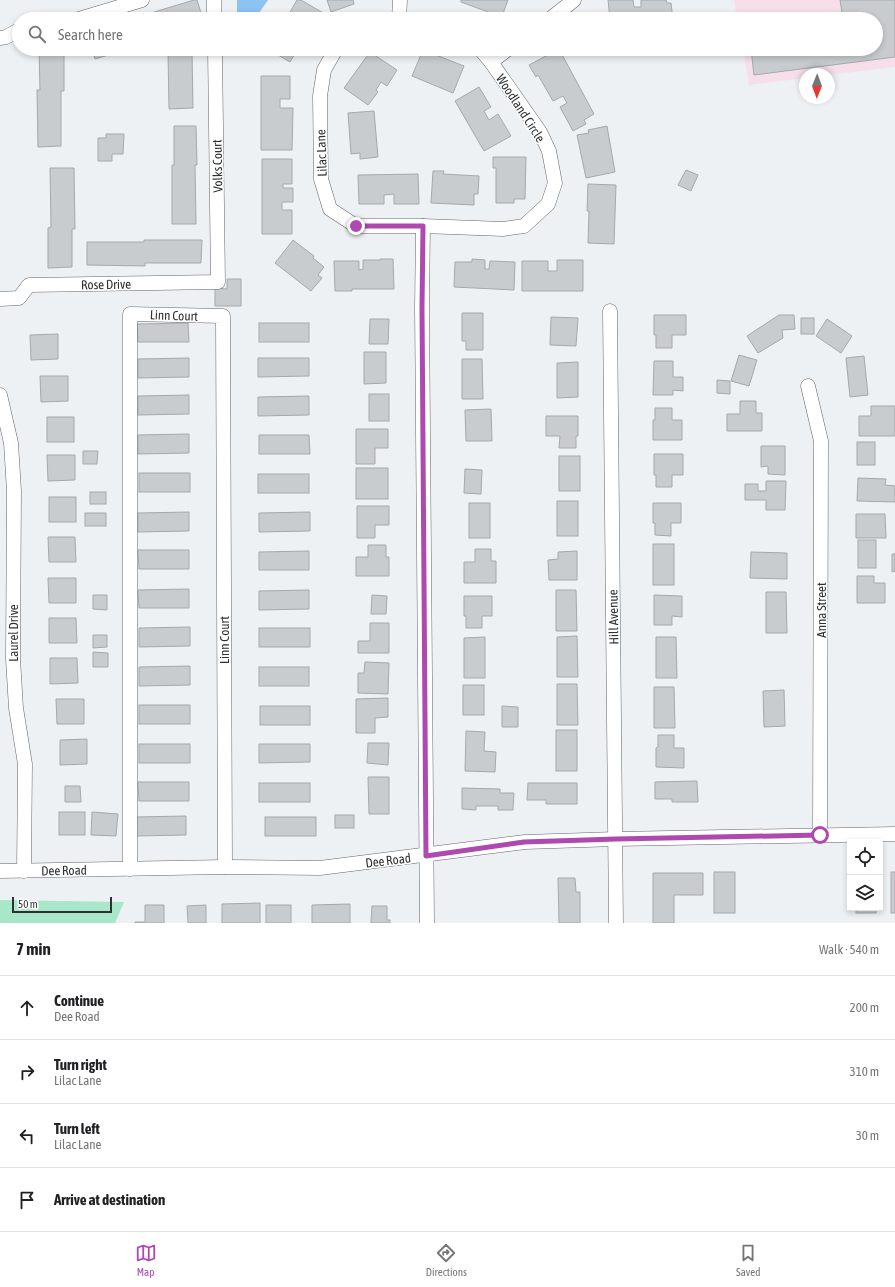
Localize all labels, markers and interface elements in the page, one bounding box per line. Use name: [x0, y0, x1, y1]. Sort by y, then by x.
search box: [12, 12, 883, 56]
icon: search: [26, 23, 48, 45]
text: Search here: [58, 26, 123, 43]
north arrow: [799, 68, 835, 104]
street label: Woodland Circle: [493, 72, 548, 145]
street label: Lilac Lane: [313, 129, 330, 177]
street label: Volks Court: [210, 139, 225, 193]
route end: [347, 217, 365, 235]
street label: Rose Drive: [81, 277, 131, 292]
street label: Linn Court: [150, 307, 199, 324]
street label: Anna Street: [814, 582, 829, 638]
street label: Hill Avenue: [606, 589, 621, 645]
street label: Laurel Drive: [6, 604, 21, 662]
street label: Linn Court: [217, 616, 232, 664]
route start: [811, 826, 829, 844]
map controls: [847, 839, 883, 911]
button: locate: [847, 839, 883, 875]
street label: Dee Road: [365, 850, 412, 871]
street label: Dee Road: [41, 863, 87, 878]
button: layers: [847, 875, 883, 911]
scale bar: [12, 895, 112, 914]
text: 50 m: [18, 898, 38, 910]
text: 7 min: [16, 939, 51, 959]
text: Walk · 540 m: [819, 942, 879, 957]
text: Continue: [54, 992, 104, 1009]
icon: ahead: [16, 997, 38, 1019]
text: 200 m: [850, 1000, 879, 1015]
text: Dee Road: [54, 1009, 100, 1024]
text: Turn right: [54, 1056, 107, 1073]
icon: right: [16, 1061, 38, 1083]
text: 310 m: [850, 1064, 879, 1079]
text: Lilac Lane: [54, 1073, 101, 1088]
text: Turn left: [54, 1120, 100, 1137]
icon: left: [16, 1125, 38, 1147]
text: 30 m: [856, 1128, 879, 1143]
text: Lilac Lane: [54, 1137, 101, 1152]
icon: arrive: [16, 1189, 38, 1211]
text: Arrive at destination: [54, 1191, 165, 1208]
tab: Map: [135, 1242, 157, 1278]
tab: Directions: [426, 1242, 467, 1278]
tab: Saved: [736, 1242, 760, 1278]

